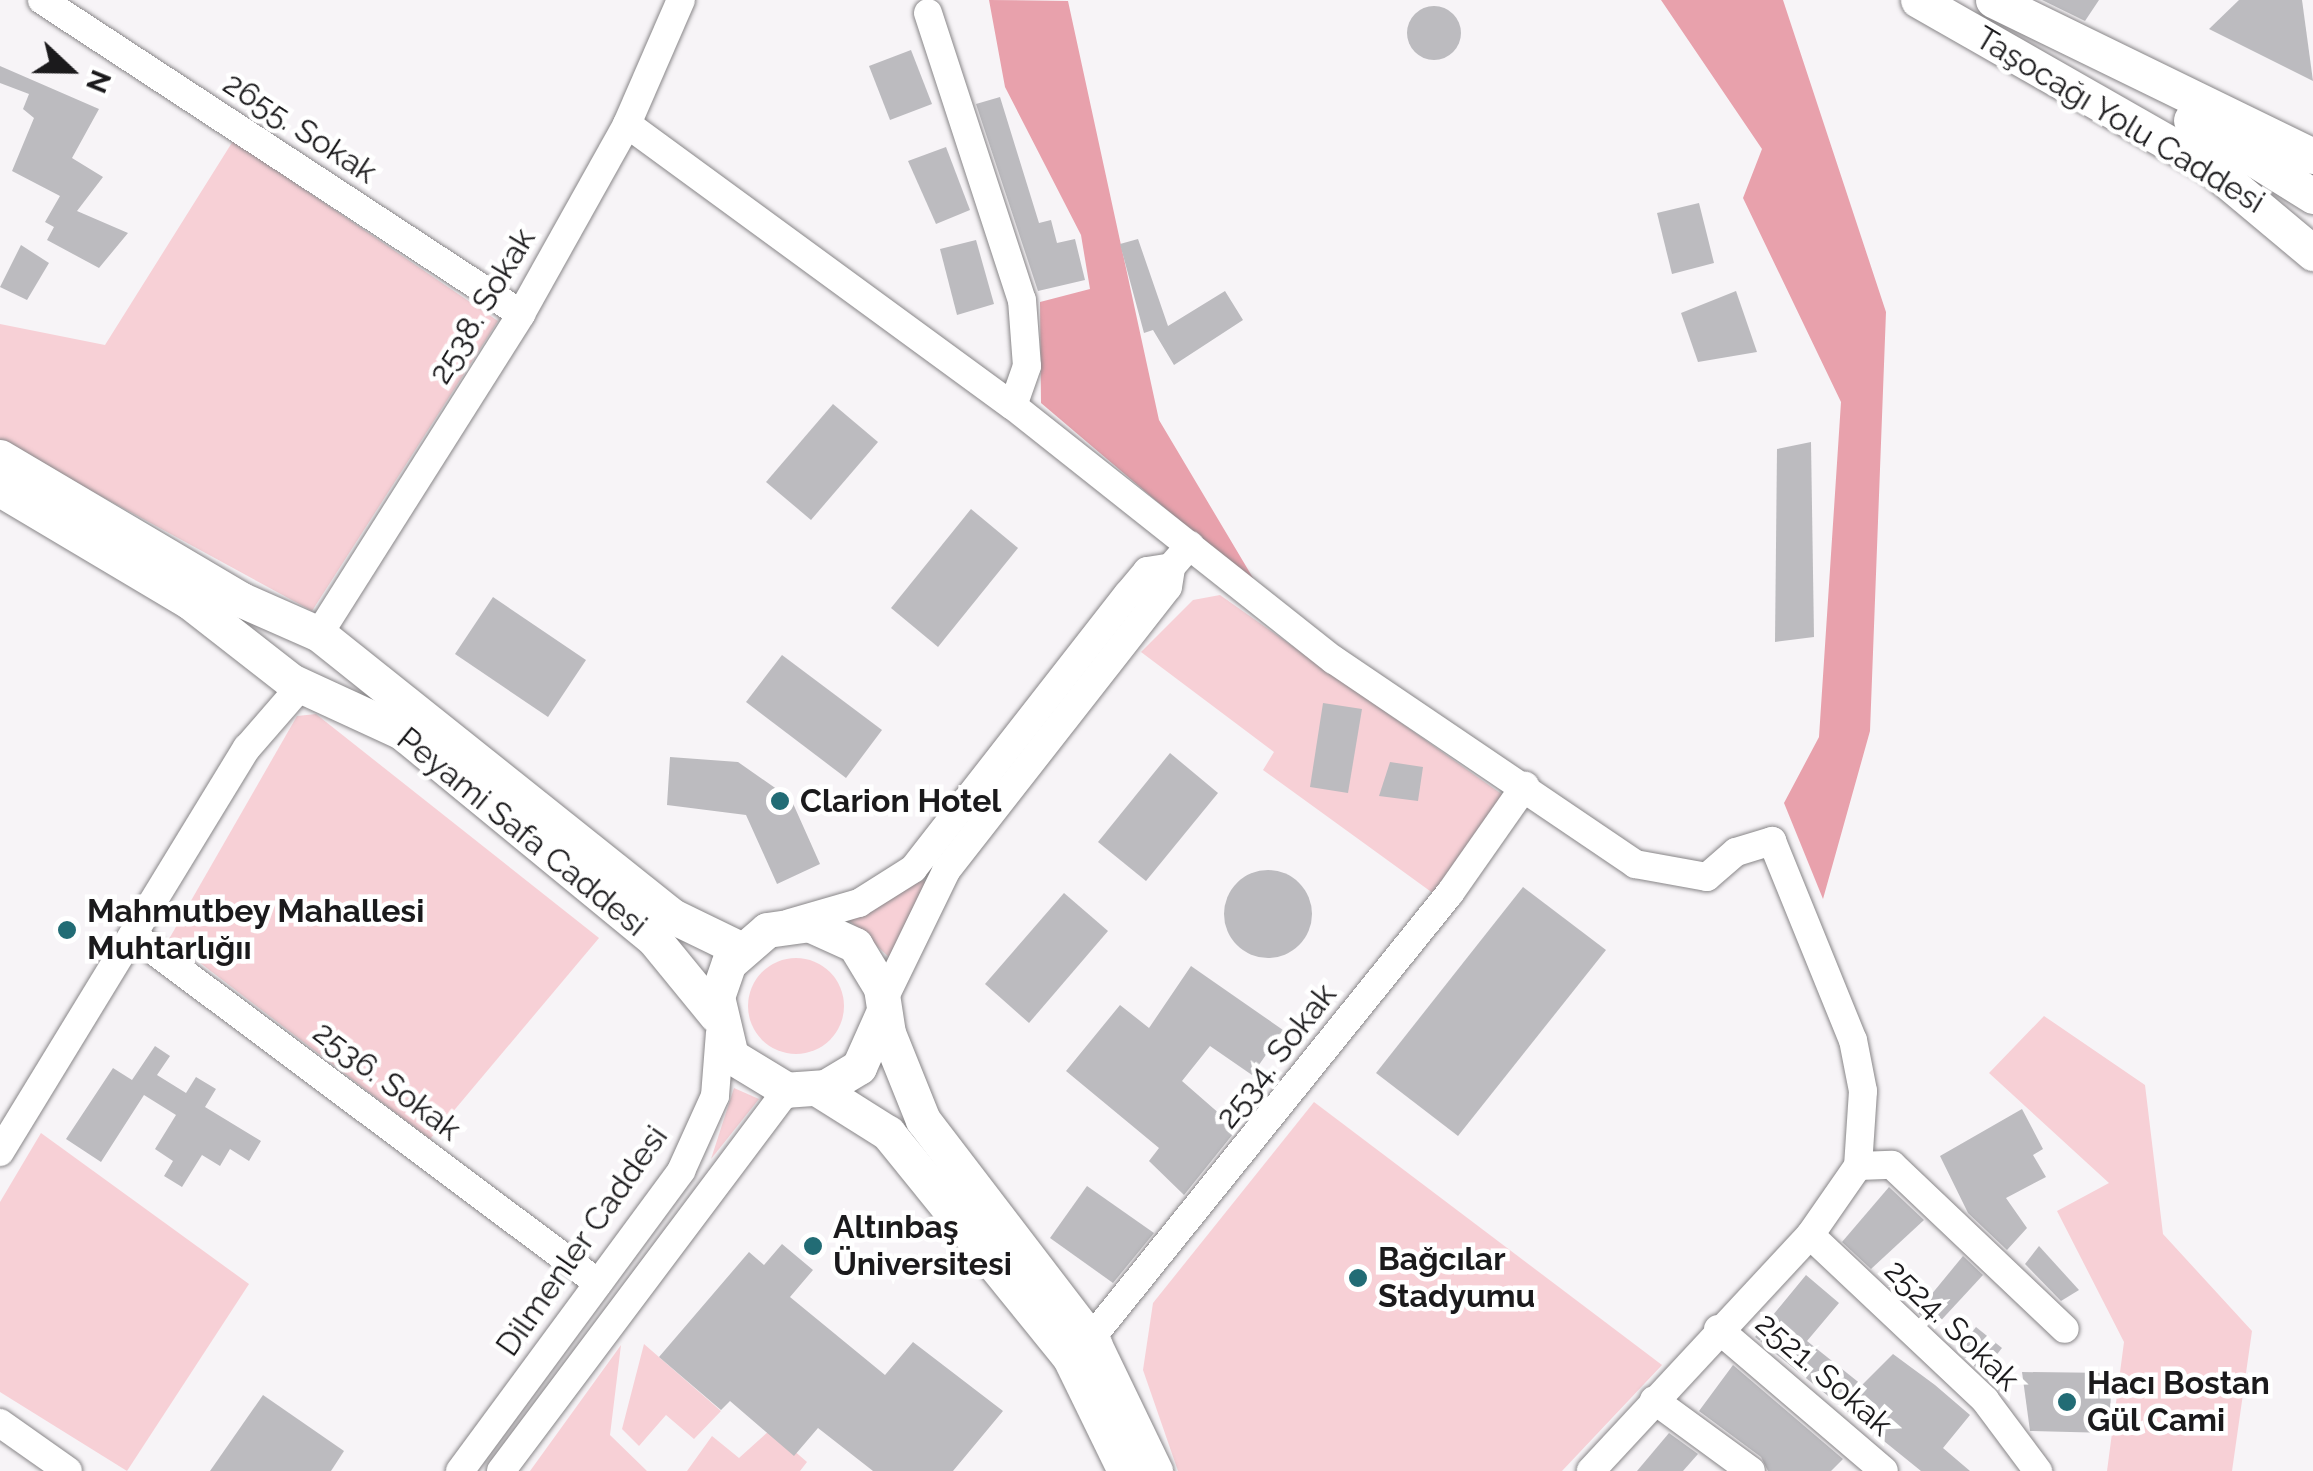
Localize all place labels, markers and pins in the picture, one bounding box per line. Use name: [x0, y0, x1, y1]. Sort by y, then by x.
place label: Clarion Hotel: [800, 782, 1001, 820]
marker: Clarion Hotel: [769, 790, 791, 812]
place label: Mahmutbey Mahallesi Muhtarlığıı: [87, 893, 425, 968]
marker: Mahmutbey Mahallesi Muhtarlığıı: [56, 919, 78, 941]
place label: Altınbaş Üniversitesi: [833, 1209, 1012, 1284]
marker: Altınbaş Üniversitesi: [802, 1235, 824, 1257]
place label: Bağcılar Stadyumu: [1378, 1241, 1535, 1316]
marker: Bağcılar Stadyumu: [1347, 1267, 1369, 1289]
place label: Hacı Bostan Gül Cami: [2087, 1365, 2270, 1440]
marker: Hacı Bostan Gül Cami: [2056, 1391, 2078, 1413]

